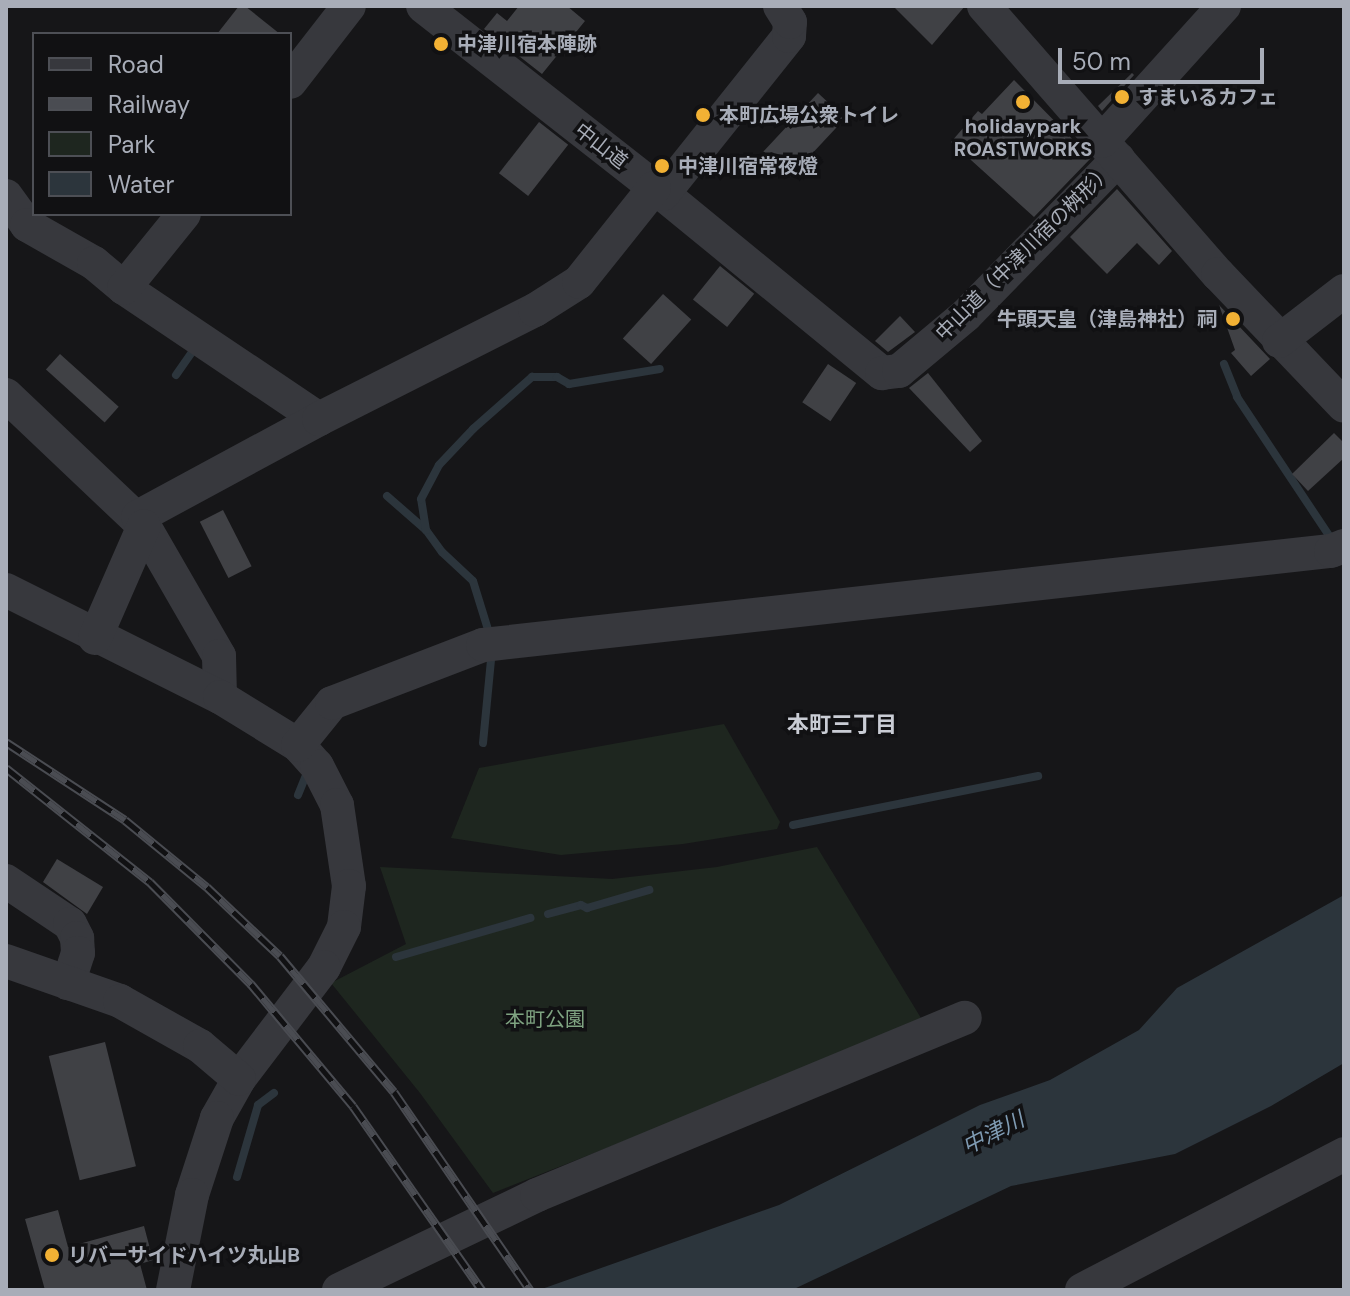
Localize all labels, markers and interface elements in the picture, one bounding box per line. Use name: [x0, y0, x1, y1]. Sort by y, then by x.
legend: [32, 32, 292, 216]
place label: 中津川宿本陣跡: [457, 32, 597, 56]
scale bar: [1062, 32, 1268, 82]
marker: 中津川宿本陣跡: [432, 35, 450, 53]
text: 50 m: [1072, 46, 1131, 77]
text: Road: [108, 49, 164, 80]
place label: すまいるカフェ: [1138, 85, 1278, 109]
marker: すまいるカフェ: [1113, 88, 1131, 106]
text: Railway: [108, 89, 190, 120]
marker: holidaypark ROASTWORKS: [1014, 93, 1032, 111]
place label: 本町広場公衆トイレ: [719, 103, 899, 127]
marker: 本町広場公衆トイレ: [694, 106, 712, 124]
place label: holidaypark ROASTWORKS: [954, 114, 1092, 161]
street label: 中山道: [570, 118, 632, 174]
text: Park: [108, 129, 155, 160]
place label: 中津川宿常夜燈: [678, 154, 818, 178]
marker: 中津川宿常夜燈: [653, 157, 671, 175]
street label: 中山道（中津川宿の桝形）: [931, 159, 1117, 345]
text: Water: [108, 169, 174, 200]
place label: 牛頭天皇（津島神社）祠: [997, 307, 1217, 331]
marker: 牛頭天皇（津島神社）祠: [1224, 310, 1242, 328]
district label: 本町三丁目: [787, 712, 897, 738]
park label: 本町公園: [505, 1007, 585, 1031]
water label: 中津川: [958, 1106, 1028, 1160]
place label: リバーサイドハイツ丸山B: [68, 1243, 301, 1267]
marker: リバーサイドハイツ丸山B: [43, 1246, 61, 1264]

